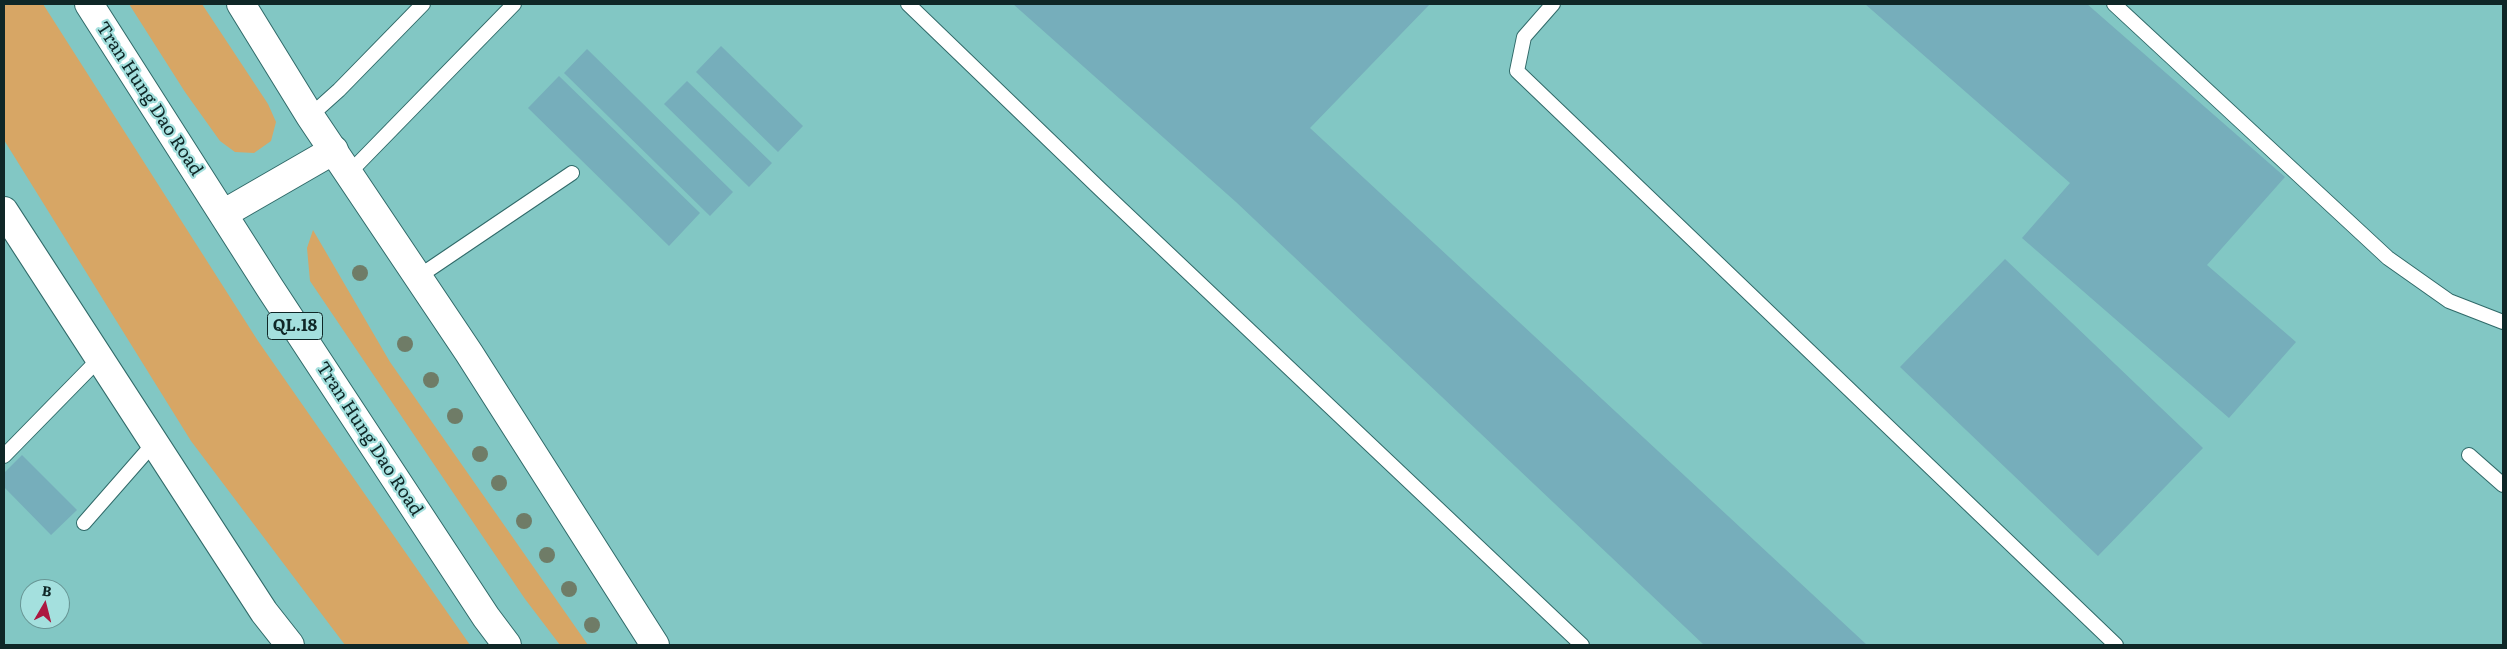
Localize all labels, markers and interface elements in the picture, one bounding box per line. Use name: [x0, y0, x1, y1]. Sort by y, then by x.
street label: Tran Hung Dao Road: [91, 18, 207, 180]
road number: QL.18: [268, 312, 322, 340]
street label: Tran Hung Dao Road: [311, 358, 427, 520]
north arrow: [20, 579, 70, 629]
text: B: [41, 580, 53, 601]

